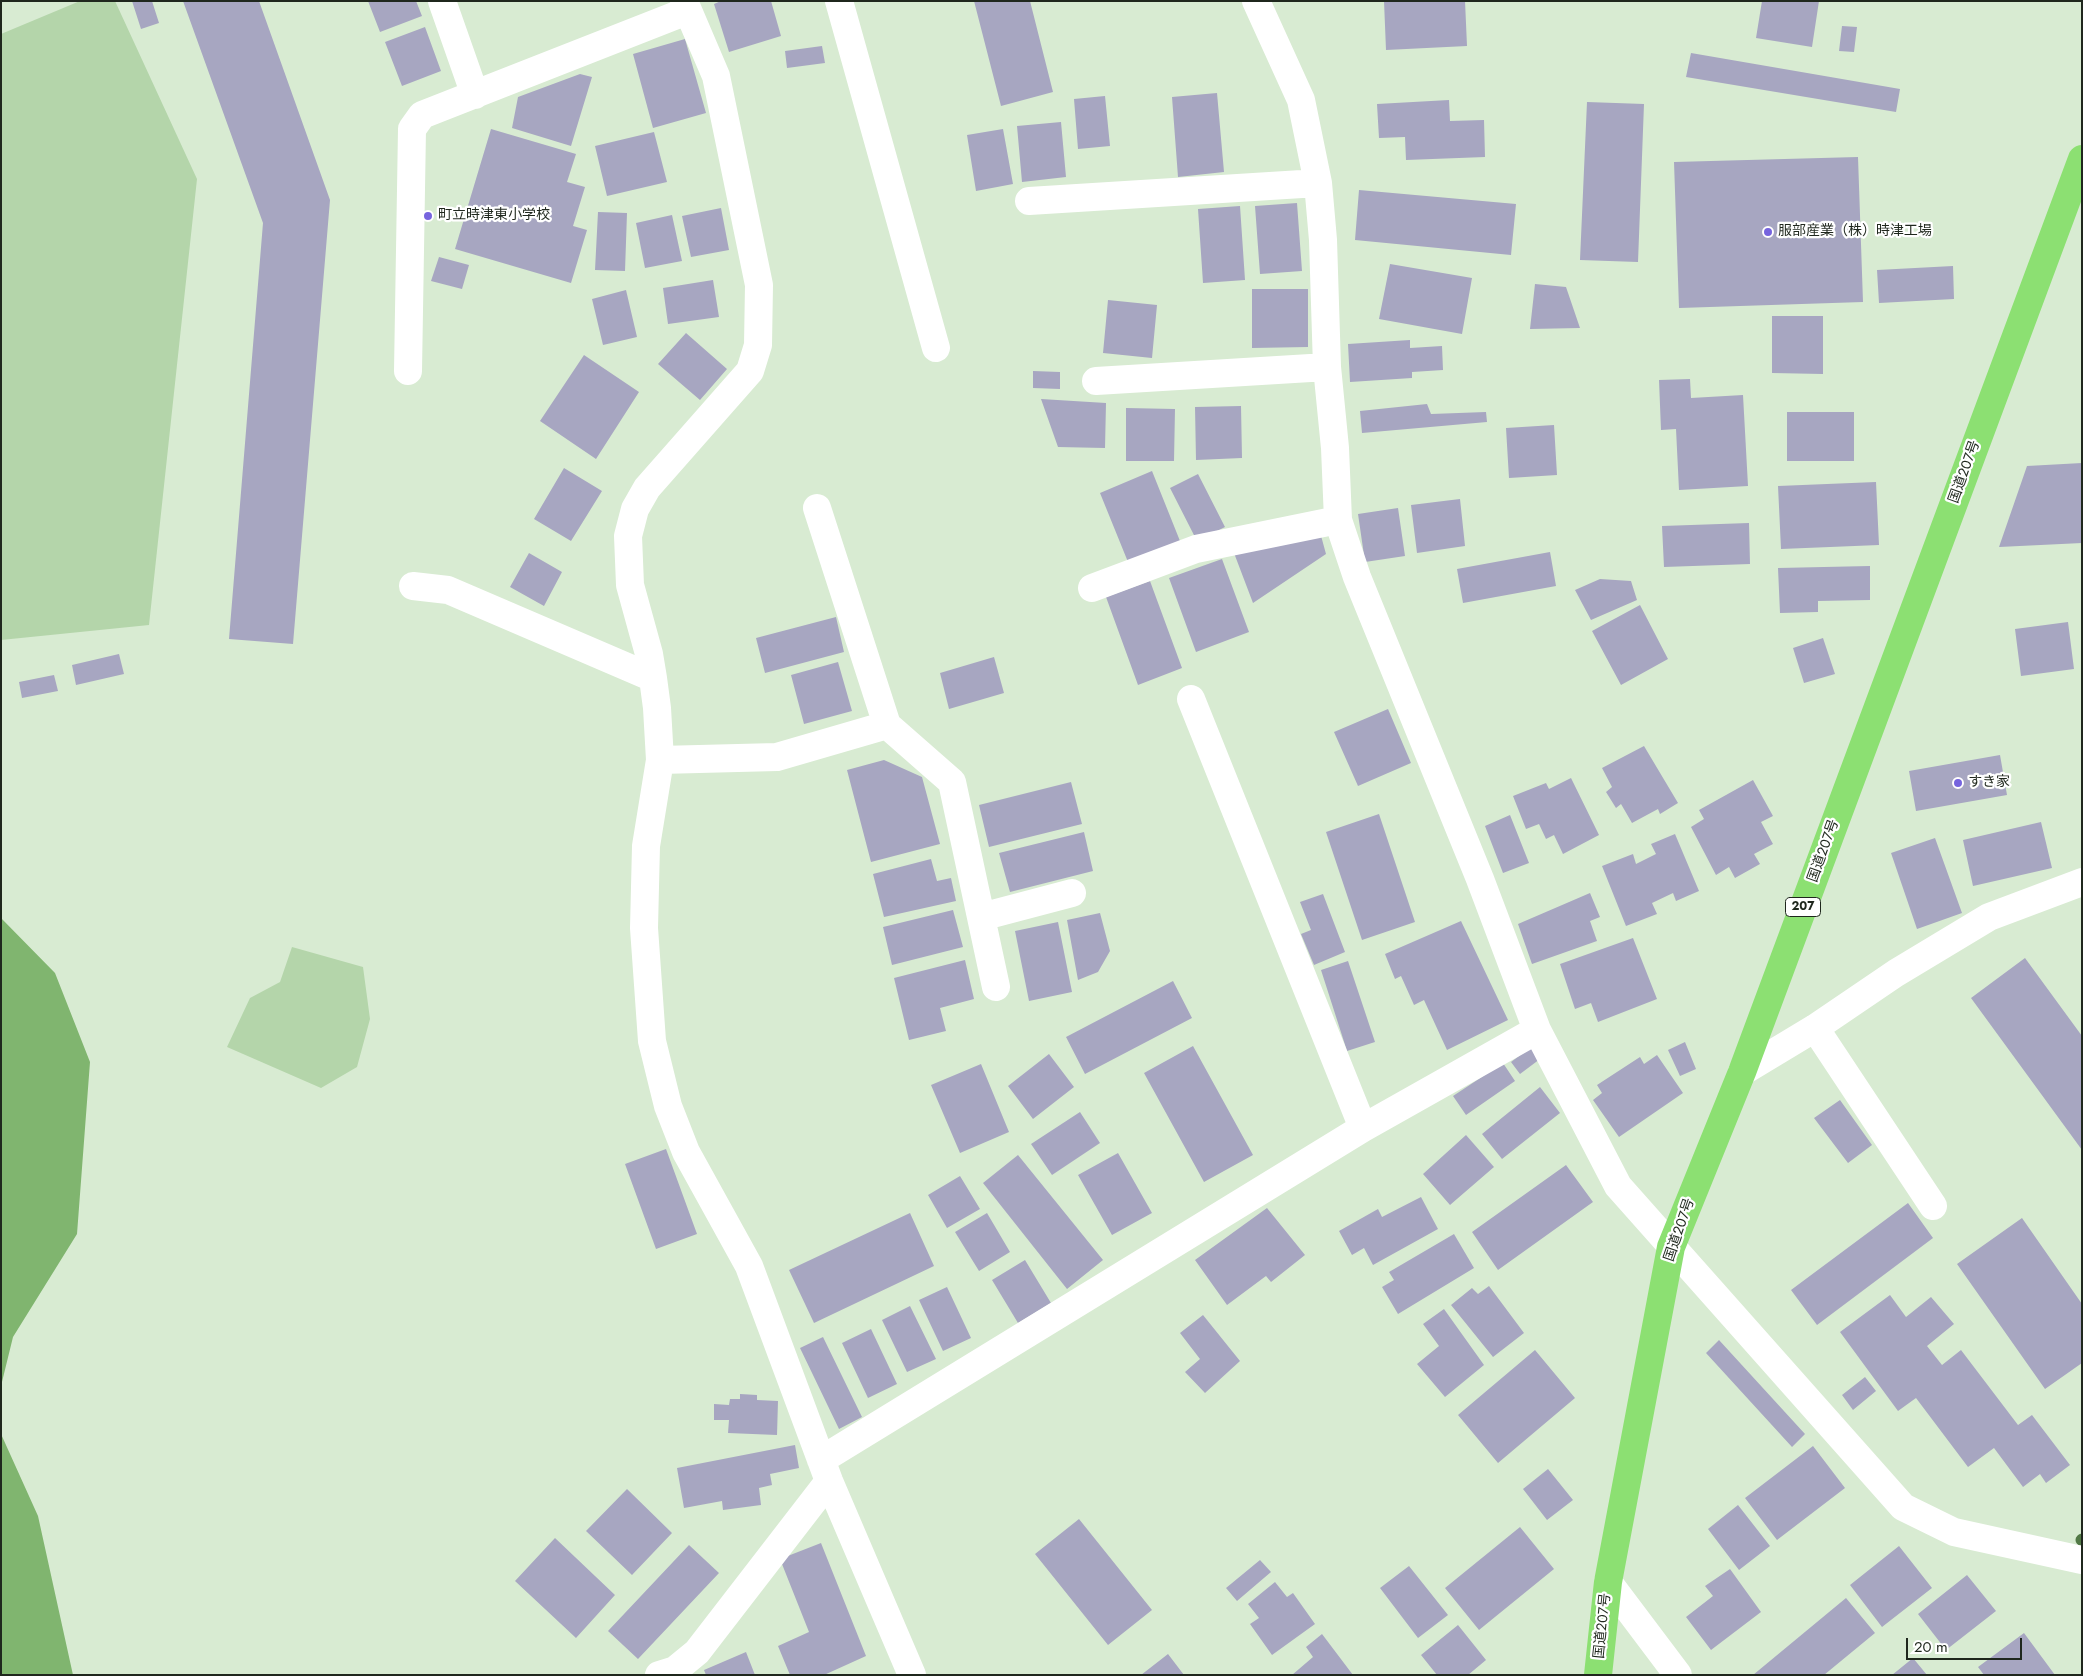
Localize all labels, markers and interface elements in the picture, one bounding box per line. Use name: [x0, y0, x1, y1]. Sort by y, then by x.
place label: 町立時津東小学校: [438, 208, 550, 224]
marker: 町立時津東小学校: [422, 210, 434, 222]
place label: 服部産業（株）時津工場: [1778, 224, 1932, 240]
marker: 服部産業（株）時津工場: [1762, 226, 1774, 238]
street label: 国道207号: [1946, 438, 1984, 506]
place label: すき家: [1968, 775, 2010, 791]
marker: すき家: [1952, 777, 1964, 789]
street label: 国道207号: [1805, 817, 1843, 885]
road number: 207: [1786, 898, 1820, 916]
street label: 国道207号: [1661, 1196, 1699, 1264]
street label: 国道207号: [1591, 1592, 1615, 1660]
scale bar: [1908, 1628, 2024, 1660]
text: 20 m: [1914, 1636, 1948, 1658]

